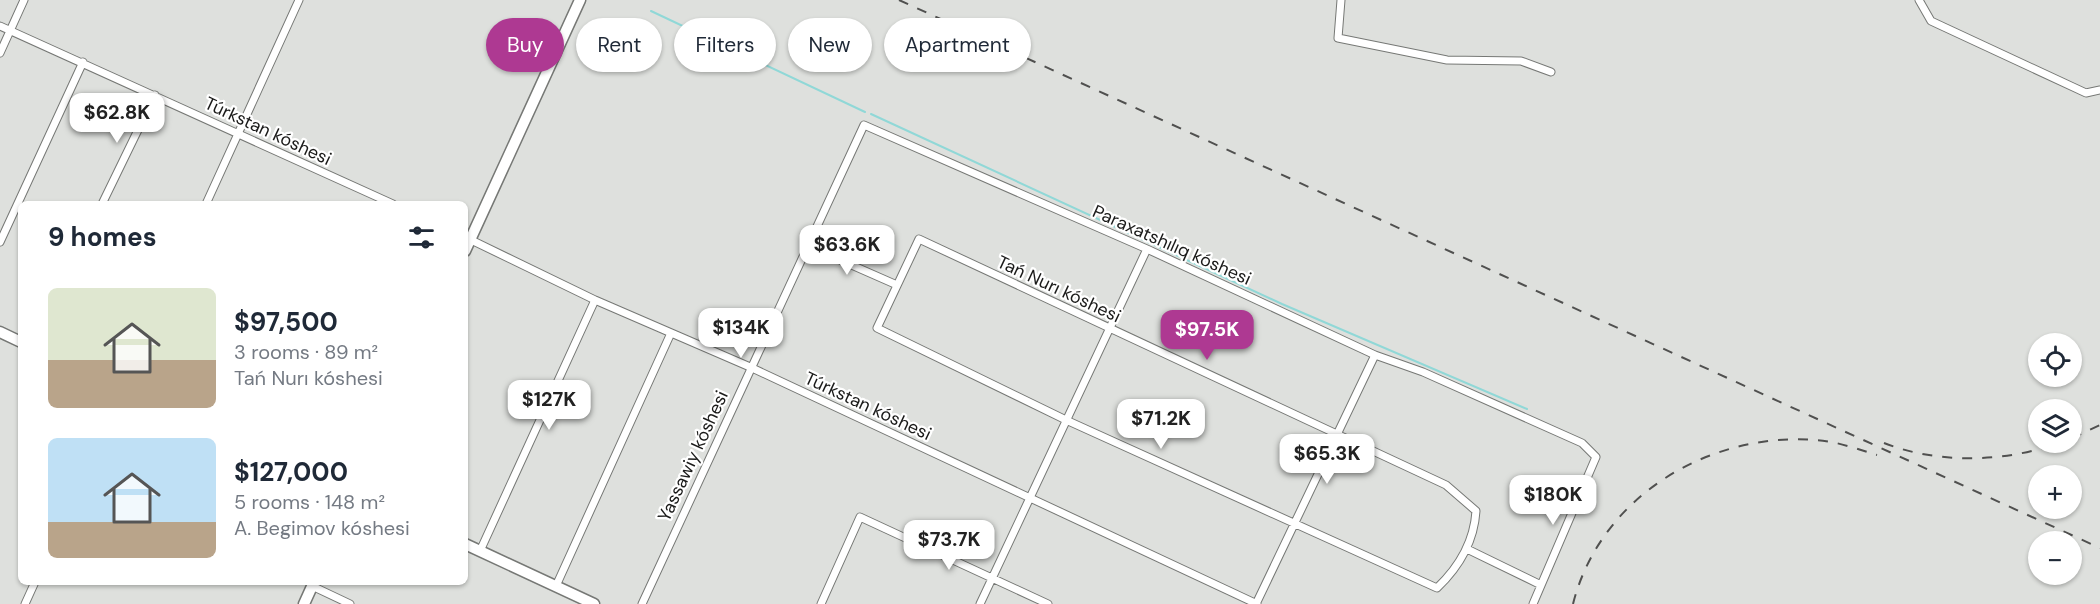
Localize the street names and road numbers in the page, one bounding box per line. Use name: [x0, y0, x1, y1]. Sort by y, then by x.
street label: Túrkstan kóshesi: [201, 91, 335, 171]
street label: Paraxatshılıq kóshesi: [1089, 199, 1255, 291]
street label: Tań Nurı kóshesi: [993, 250, 1125, 328]
street label: Túrkstan kóshesi: [801, 366, 935, 446]
street label: Yassawiy kóshesi: [652, 387, 734, 525]

